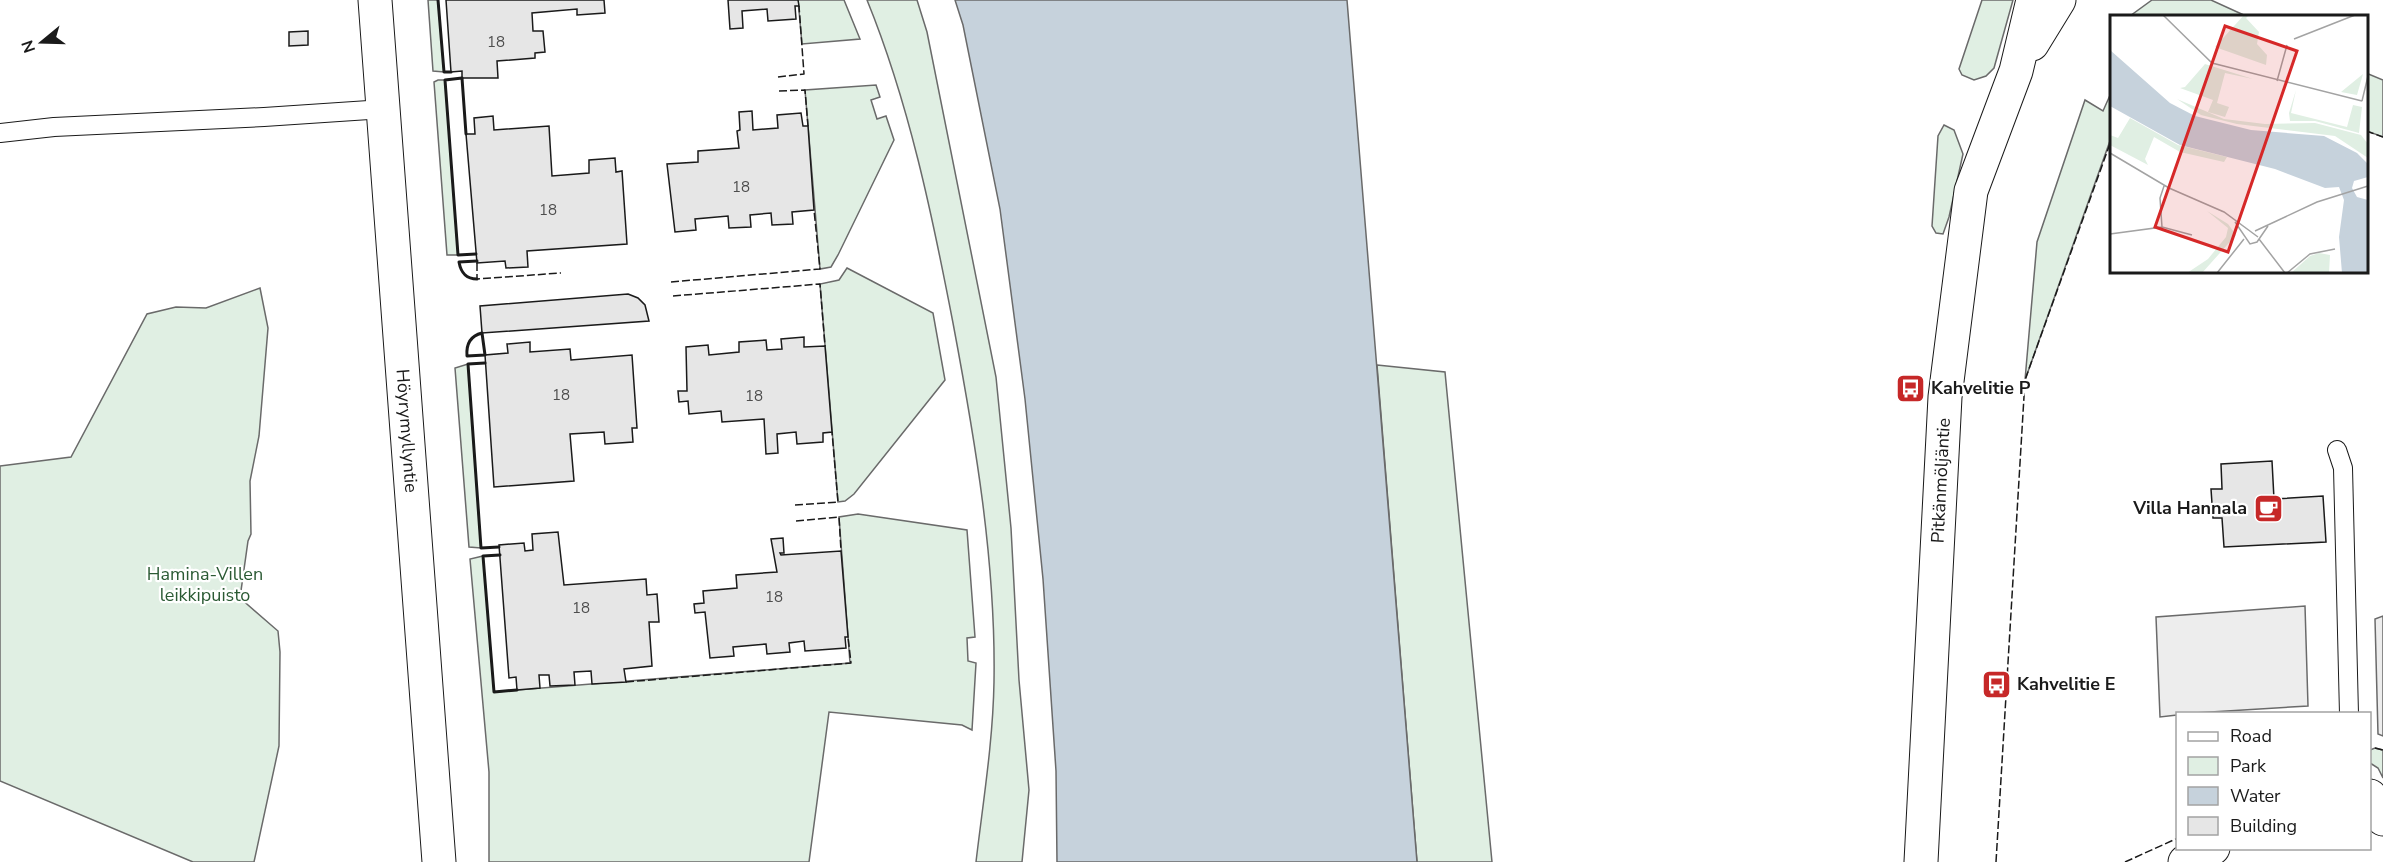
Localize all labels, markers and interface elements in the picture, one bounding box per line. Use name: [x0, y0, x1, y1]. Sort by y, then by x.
north arrow: [12, 12, 72, 72]
inset map: [2110, 15, 2368, 273]
house number: 18: [487, 32, 505, 52]
text: N: [16, 37, 41, 56]
house number: 18: [732, 177, 750, 197]
house number: 18: [539, 200, 557, 220]
street label: Höyrymyllyntie: [390, 368, 424, 493]
bus stop icon: Kahvelitie P: [1894, 372, 1926, 404]
place label: Kahvelitie P: [1931, 376, 2031, 400]
house number: 18: [552, 385, 570, 405]
house number: 18: [745, 386, 763, 406]
street label: Pitkänmöljäntie: [1925, 417, 1956, 544]
cafe icon: Villa Hannala: [2252, 492, 2284, 524]
place label: Villa Hannala: [2132, 496, 2247, 520]
park label: Hamina-Villen leikkipuisto: [147, 562, 263, 607]
house number: 18: [765, 587, 783, 607]
house number: 18: [572, 598, 590, 618]
bus stop icon: Kahvelitie E: [1980, 668, 2012, 700]
place label: Kahvelitie E: [2017, 672, 2116, 696]
legend: [2176, 712, 2371, 850]
text: Road: [2230, 724, 2272, 748]
text: Park: [2230, 754, 2267, 778]
text: Water: [2230, 784, 2281, 808]
text: Building: [2230, 814, 2297, 838]

